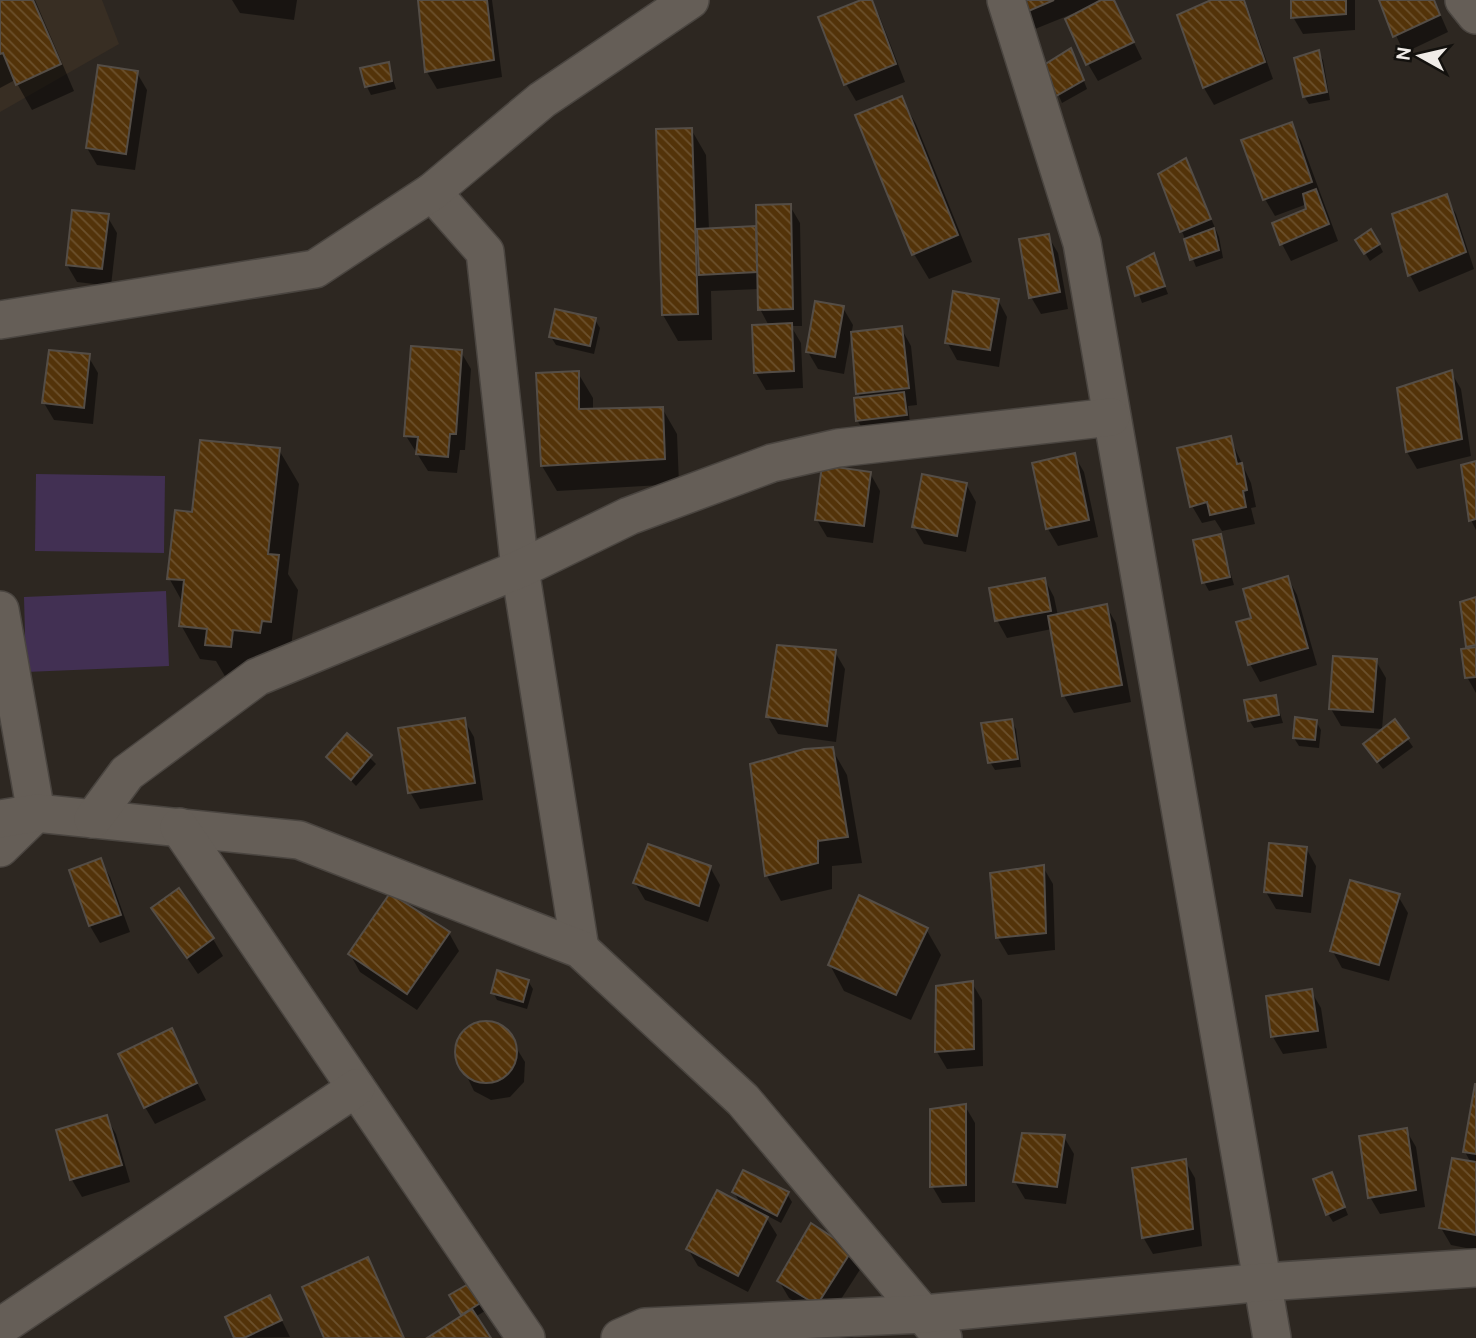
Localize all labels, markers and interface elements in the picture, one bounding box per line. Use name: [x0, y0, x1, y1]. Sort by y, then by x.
north arrow: [1385, 21, 1455, 91]
text: N: [1391, 45, 1416, 62]

